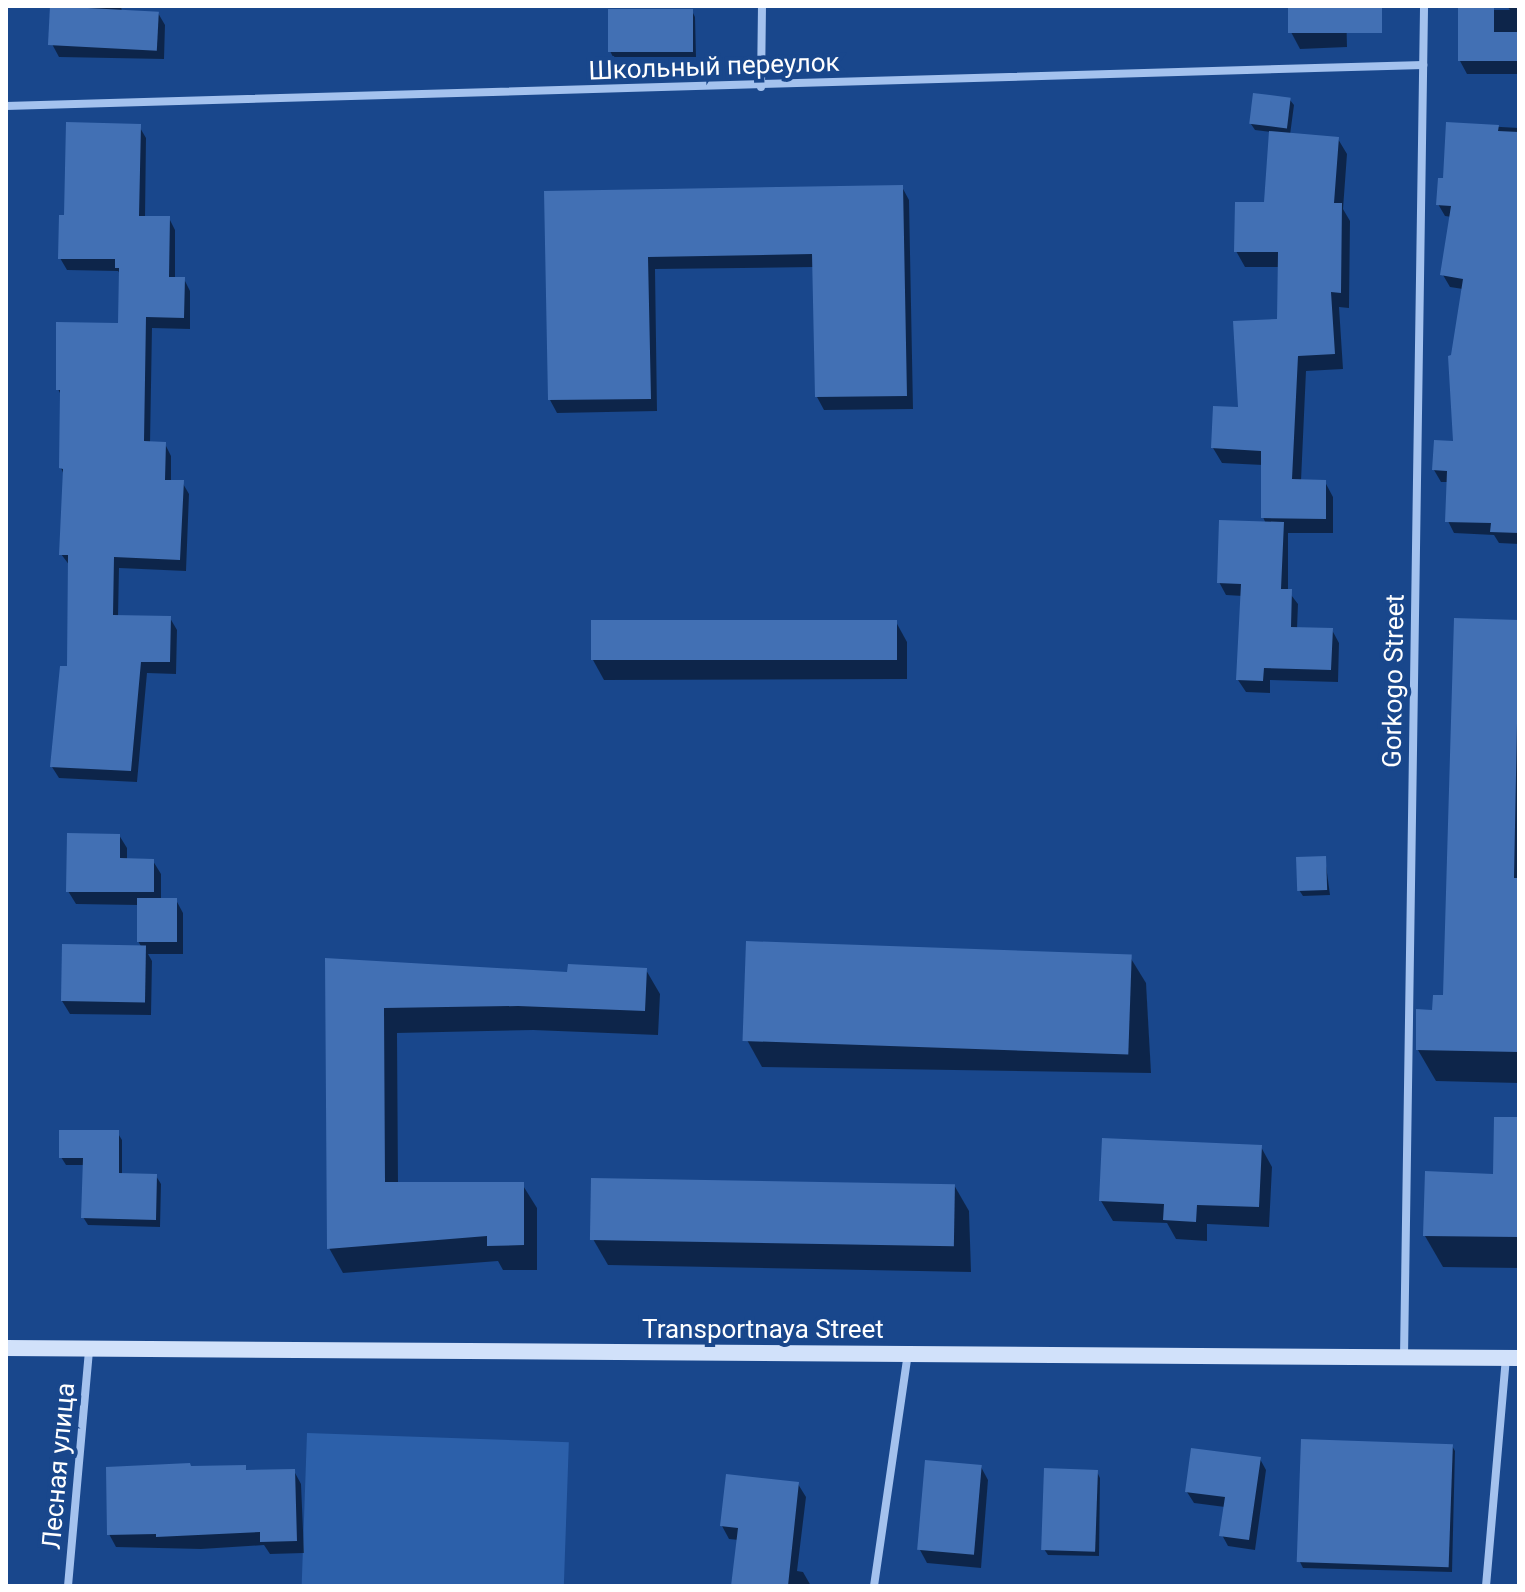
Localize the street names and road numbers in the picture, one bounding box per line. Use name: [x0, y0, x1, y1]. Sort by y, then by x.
street label: Школьный переулок: [588, 47, 840, 87]
street label: Gorkogo Street: [1377, 594, 1411, 768]
street label: Transportnaya Street: [642, 1314, 884, 1346]
street label: Лесная улица: [36, 1381, 82, 1551]

